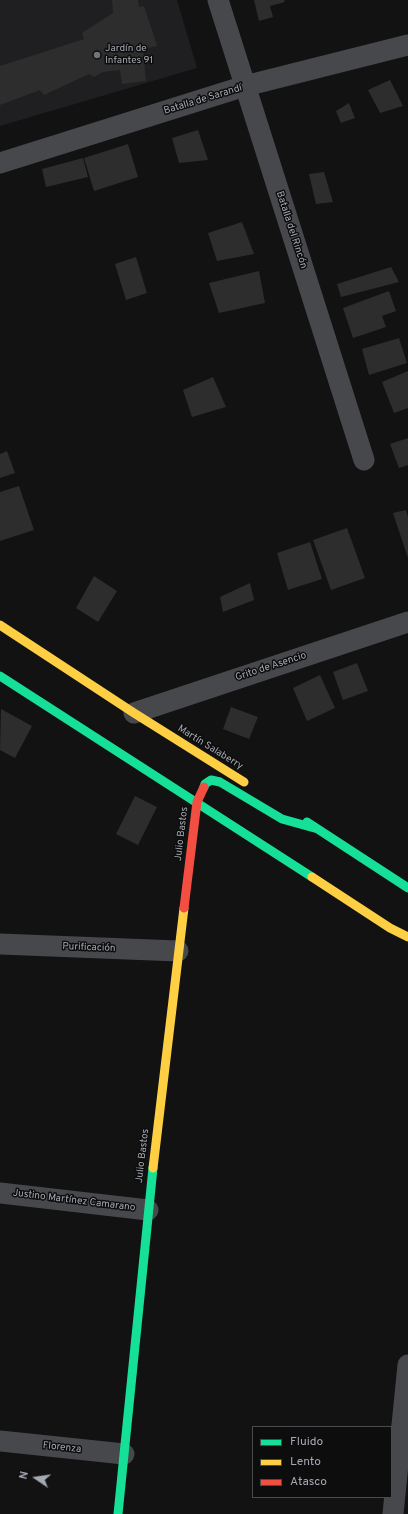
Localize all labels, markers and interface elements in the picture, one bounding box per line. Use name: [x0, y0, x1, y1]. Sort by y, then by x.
place label: Jardín de Infantes 91: [105, 43, 153, 66]
marker: Jardín de Infantes 91: [92, 50, 102, 60]
street label: Batalla de Sarandí: [162, 82, 244, 118]
street label: Batalla del Rincón: [273, 190, 309, 270]
street label: Grito de Asencio: [234, 650, 308, 684]
street label: Martín Salaberry: [175, 723, 245, 773]
street label: Julio Bastos: [173, 806, 191, 862]
street label: Purificación: [62, 941, 116, 955]
street label: Julio Bastos: [134, 1128, 152, 1184]
street label: Justino Martínez Camarano: [12, 1188, 136, 1214]
legend: [252, 1426, 392, 1498]
text: Fluido: [290, 1434, 323, 1450]
street label: Florenza: [42, 1440, 82, 1456]
text: Lento: [290, 1454, 321, 1470]
north arrow: [16, 1458, 56, 1498]
text: N: [17, 1470, 32, 1481]
text: Atasco: [290, 1474, 327, 1490]

